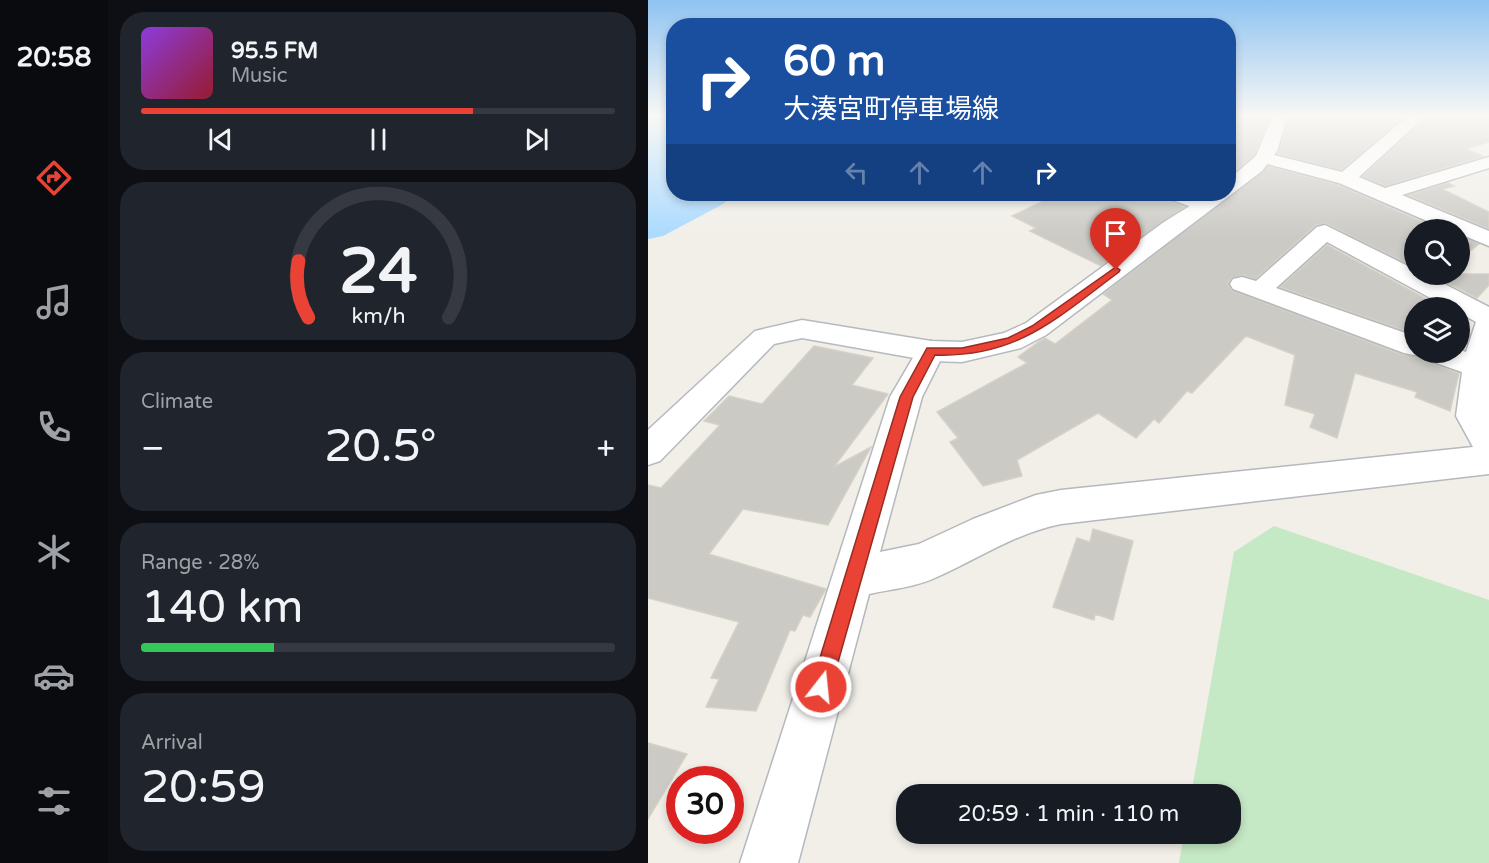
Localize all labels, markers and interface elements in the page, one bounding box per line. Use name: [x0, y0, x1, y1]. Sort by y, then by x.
text: 60 m: [783, 36, 885, 87]
text: 95.5 FM: [231, 38, 318, 64]
text: 20:58: [17, 41, 91, 74]
icon: right: [684, 42, 762, 120]
text: Music: [231, 64, 287, 88]
text: 大湊宮町停車場線: [783, 93, 999, 126]
icon: previous: [204, 123, 237, 156]
icon: pause: [362, 123, 395, 156]
icon: next: [520, 123, 553, 156]
icon: left: [840, 156, 873, 189]
icon: ahead: [903, 156, 936, 189]
icon: ahead: [966, 156, 999, 189]
icon: right: [1029, 156, 1062, 189]
icon: directions: [33, 157, 75, 199]
pin: [1090, 208, 1141, 270]
icon: arrive: [1099, 217, 1132, 250]
map controls: [1404, 219, 1470, 363]
button: search: [1404, 219, 1470, 285]
text: 24: [339, 235, 417, 310]
icon: music: [33, 281, 75, 323]
button: layers: [1404, 297, 1470, 363]
text: km/h: [351, 304, 405, 330]
text: Climate: [141, 390, 213, 414]
icon: phone: [33, 406, 75, 448]
text: 20.5°: [324, 420, 437, 474]
text: −: [141, 429, 165, 468]
text: +: [596, 429, 615, 468]
icon: climate: [33, 531, 75, 573]
text: Range · 28%: [141, 551, 260, 575]
text: 140 km: [141, 581, 303, 635]
icon: car: [33, 655, 75, 697]
position arrow: [789, 655, 853, 719]
text: Arrival: [141, 731, 203, 755]
text: 20:59: [141, 761, 266, 815]
speed limit sign: 30: [666, 766, 744, 844]
icon: filters: [33, 780, 75, 822]
text: 20:59 · 1 min · 110 m: [958, 801, 1179, 827]

